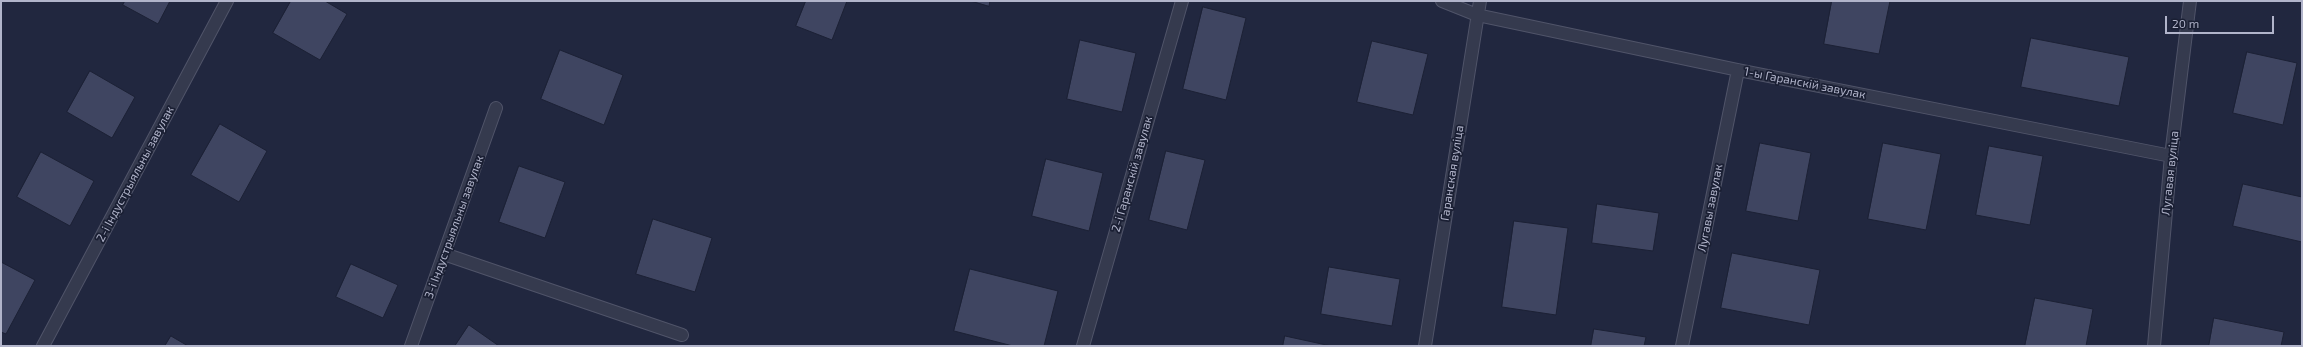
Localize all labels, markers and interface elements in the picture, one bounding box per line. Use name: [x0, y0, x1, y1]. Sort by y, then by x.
scale bar: [2167, 8, 2276, 34]
text: 20 m: [2172, 16, 2199, 30]
street label: 1-ы Гаранскій завулак: [1743, 64, 1867, 102]
street label: 2-і Індустрыяльны завулак: [93, 104, 177, 244]
street label: 2-і Гаранскій завулак: [1109, 114, 1155, 234]
street label: Гаранская вуліца: [1437, 124, 1467, 222]
street label: Лугавая вуліца: [2158, 130, 2182, 216]
street label: 3-і Індустрыяльны завулак: [421, 153, 487, 301]
street label: Лугавы завулак: [1694, 163, 1726, 253]

